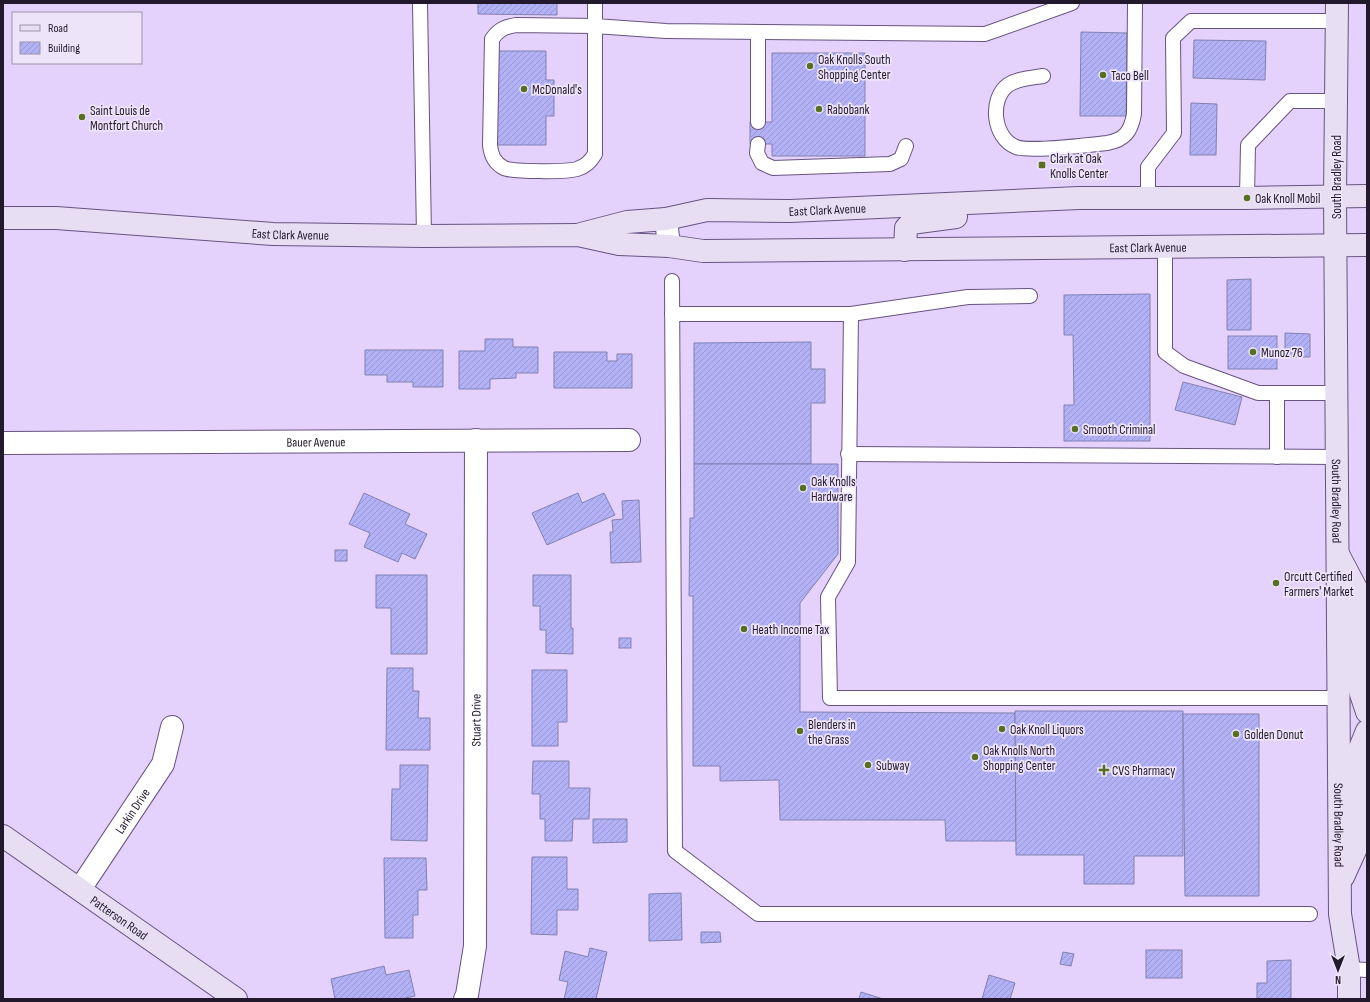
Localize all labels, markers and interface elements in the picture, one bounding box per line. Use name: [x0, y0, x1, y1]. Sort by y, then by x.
legend: [12, 12, 142, 64]
text: Road: [48, 21, 68, 36]
text: Building: [48, 41, 80, 56]
place label: Oak Knolls South Shopping Center: [818, 52, 891, 83]
marker: Oak Knolls South Shopping Center: [805, 61, 815, 71]
place label: Taco Bell: [1111, 68, 1149, 84]
marker: Taco Bell: [1098, 70, 1108, 80]
place label: McDonald's: [532, 82, 582, 98]
marker: McDonald's: [519, 84, 529, 94]
place label: Rabobank: [827, 102, 870, 118]
place label: Saint Louis de Montfort Church: [90, 103, 163, 134]
marker: Rabobank: [814, 104, 824, 114]
marker: Saint Louis de Montfort Church: [77, 112, 87, 122]
street label: South Bradley Road: [1329, 135, 1345, 219]
place label: Clark at Oak Knolls Center: [1050, 151, 1108, 182]
marker: Clark at Oak Knolls Center: [1037, 160, 1047, 170]
place label: Oak Knoll Mobil: [1255, 191, 1320, 207]
marker: Oak Knoll Mobil: [1242, 193, 1252, 203]
street label: East Clark Avenue: [788, 201, 866, 220]
street label: East Clark Avenue: [251, 225, 329, 244]
street label: East Clark Avenue: [1109, 240, 1187, 256]
place label: Munoz 76: [1261, 345, 1303, 361]
marker: Munoz 76: [1248, 347, 1258, 357]
place label: Smooth Criminal: [1083, 422, 1155, 438]
marker: Smooth Criminal: [1070, 424, 1080, 434]
street label: Bauer Avenue: [286, 434, 346, 451]
street label: South Bradley Road: [1328, 459, 1344, 543]
place label: Oak Knolls Hardware: [811, 474, 856, 505]
marker: Oak Knolls Hardware: [798, 483, 808, 493]
place label: Orcutt Certified Farmers' Market: [1284, 569, 1354, 600]
marker: Orcutt Certified Farmers' Market: [1271, 578, 1281, 588]
place label: Heath Income Tax: [752, 622, 829, 638]
marker: Heath Income Tax: [739, 624, 749, 634]
street label: Stuart Drive: [468, 694, 484, 746]
place label: Blenders in the Grass: [808, 717, 856, 748]
place label: Oak Knoll Liquors: [1010, 722, 1084, 738]
marker: Oak Knoll Liquors: [997, 724, 1007, 734]
marker: Blenders in the Grass: [795, 726, 805, 736]
place label: Golden Donut: [1244, 727, 1303, 743]
marker: Golden Donut: [1231, 729, 1241, 739]
place label: Oak Knolls North Shopping Center: [983, 743, 1056, 774]
marker: Oak Knolls North Shopping Center: [970, 752, 980, 762]
place label: Subway: [876, 758, 909, 774]
marker: Subway: [863, 760, 873, 770]
place label: CVS Pharmacy: [1112, 763, 1175, 779]
marker: CVS Pharmacy: [1099, 765, 1109, 775]
street label: South Bradley Road: [1330, 783, 1347, 867]
street label: Larkin Drive: [112, 785, 154, 837]
street label: Patterson Road: [87, 893, 151, 944]
north arrow: [1318, 950, 1358, 990]
text: N: [1335, 973, 1341, 986]

